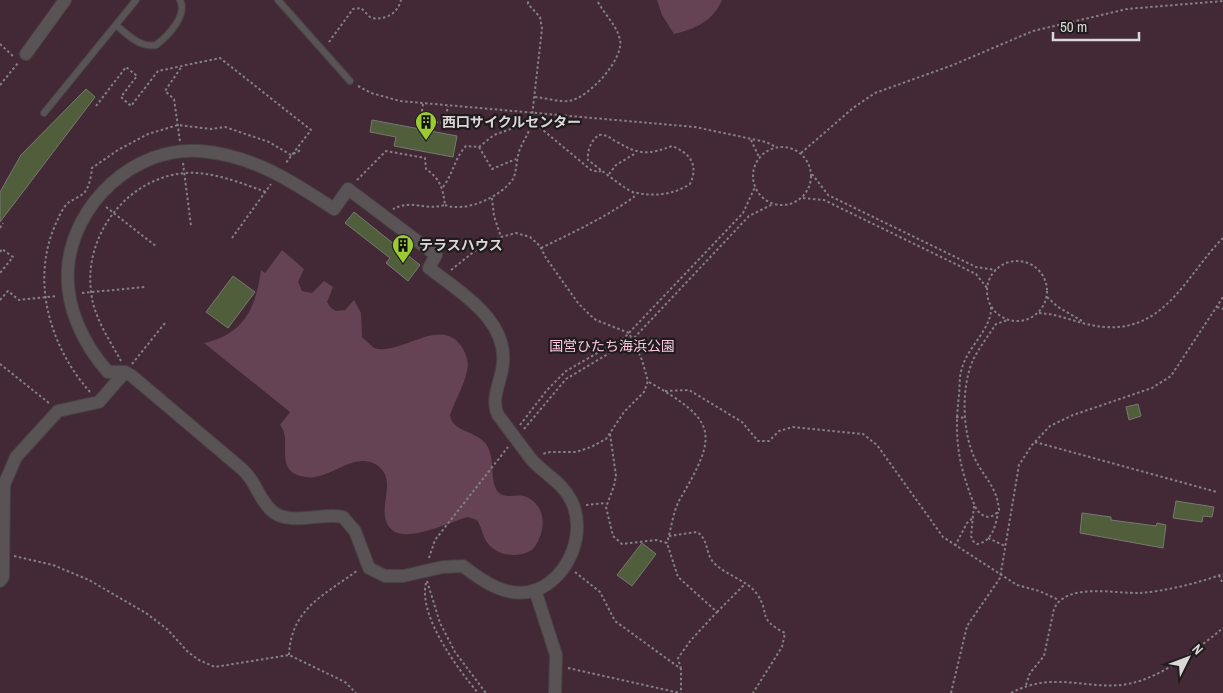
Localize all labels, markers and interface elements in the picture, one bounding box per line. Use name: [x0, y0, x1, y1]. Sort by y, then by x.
scale bar: [1053, 10, 1139, 42]
text: 50 m: [1060, 16, 1087, 37]
building icon: 西口サイクルセンター: [414, 110, 438, 141]
place label: 西口サイクルセンター: [442, 113, 581, 131]
building icon: テラスハウス: [391, 233, 415, 264]
place label: テラスハウス: [419, 236, 503, 254]
park label: 国営ひたち海浜公園: [549, 337, 675, 355]
north arrow: [1163, 633, 1213, 683]
text: N: [1188, 640, 1207, 658]

